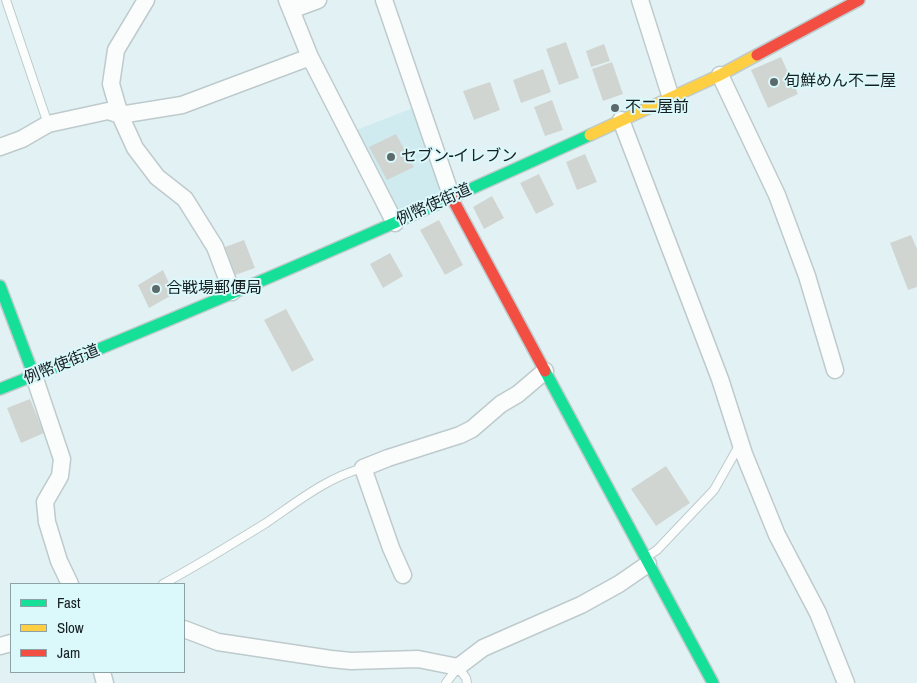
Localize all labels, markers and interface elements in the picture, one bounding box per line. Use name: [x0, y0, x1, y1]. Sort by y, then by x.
place label: 旬鮮めん不二屋: [784, 72, 896, 92]
marker: 旬鮮めん不二屋: [768, 76, 780, 88]
place label: 不二屋前: [625, 98, 689, 118]
marker: 不二屋前: [609, 102, 621, 114]
place label: セブン-イレブン: [401, 147, 517, 167]
marker: セブン-イレブン: [385, 151, 397, 163]
street label: 例幣使街道: [394, 180, 474, 230]
place label: 合戦場郵便局: [166, 279, 262, 299]
marker: 合戦場郵便局: [150, 283, 162, 295]
street label: 例幣使街道: [21, 341, 103, 389]
legend: [10, 583, 185, 673]
text: Fast: [57, 592, 80, 613]
text: Slow: [57, 617, 84, 638]
text: Jam: [57, 642, 80, 663]

